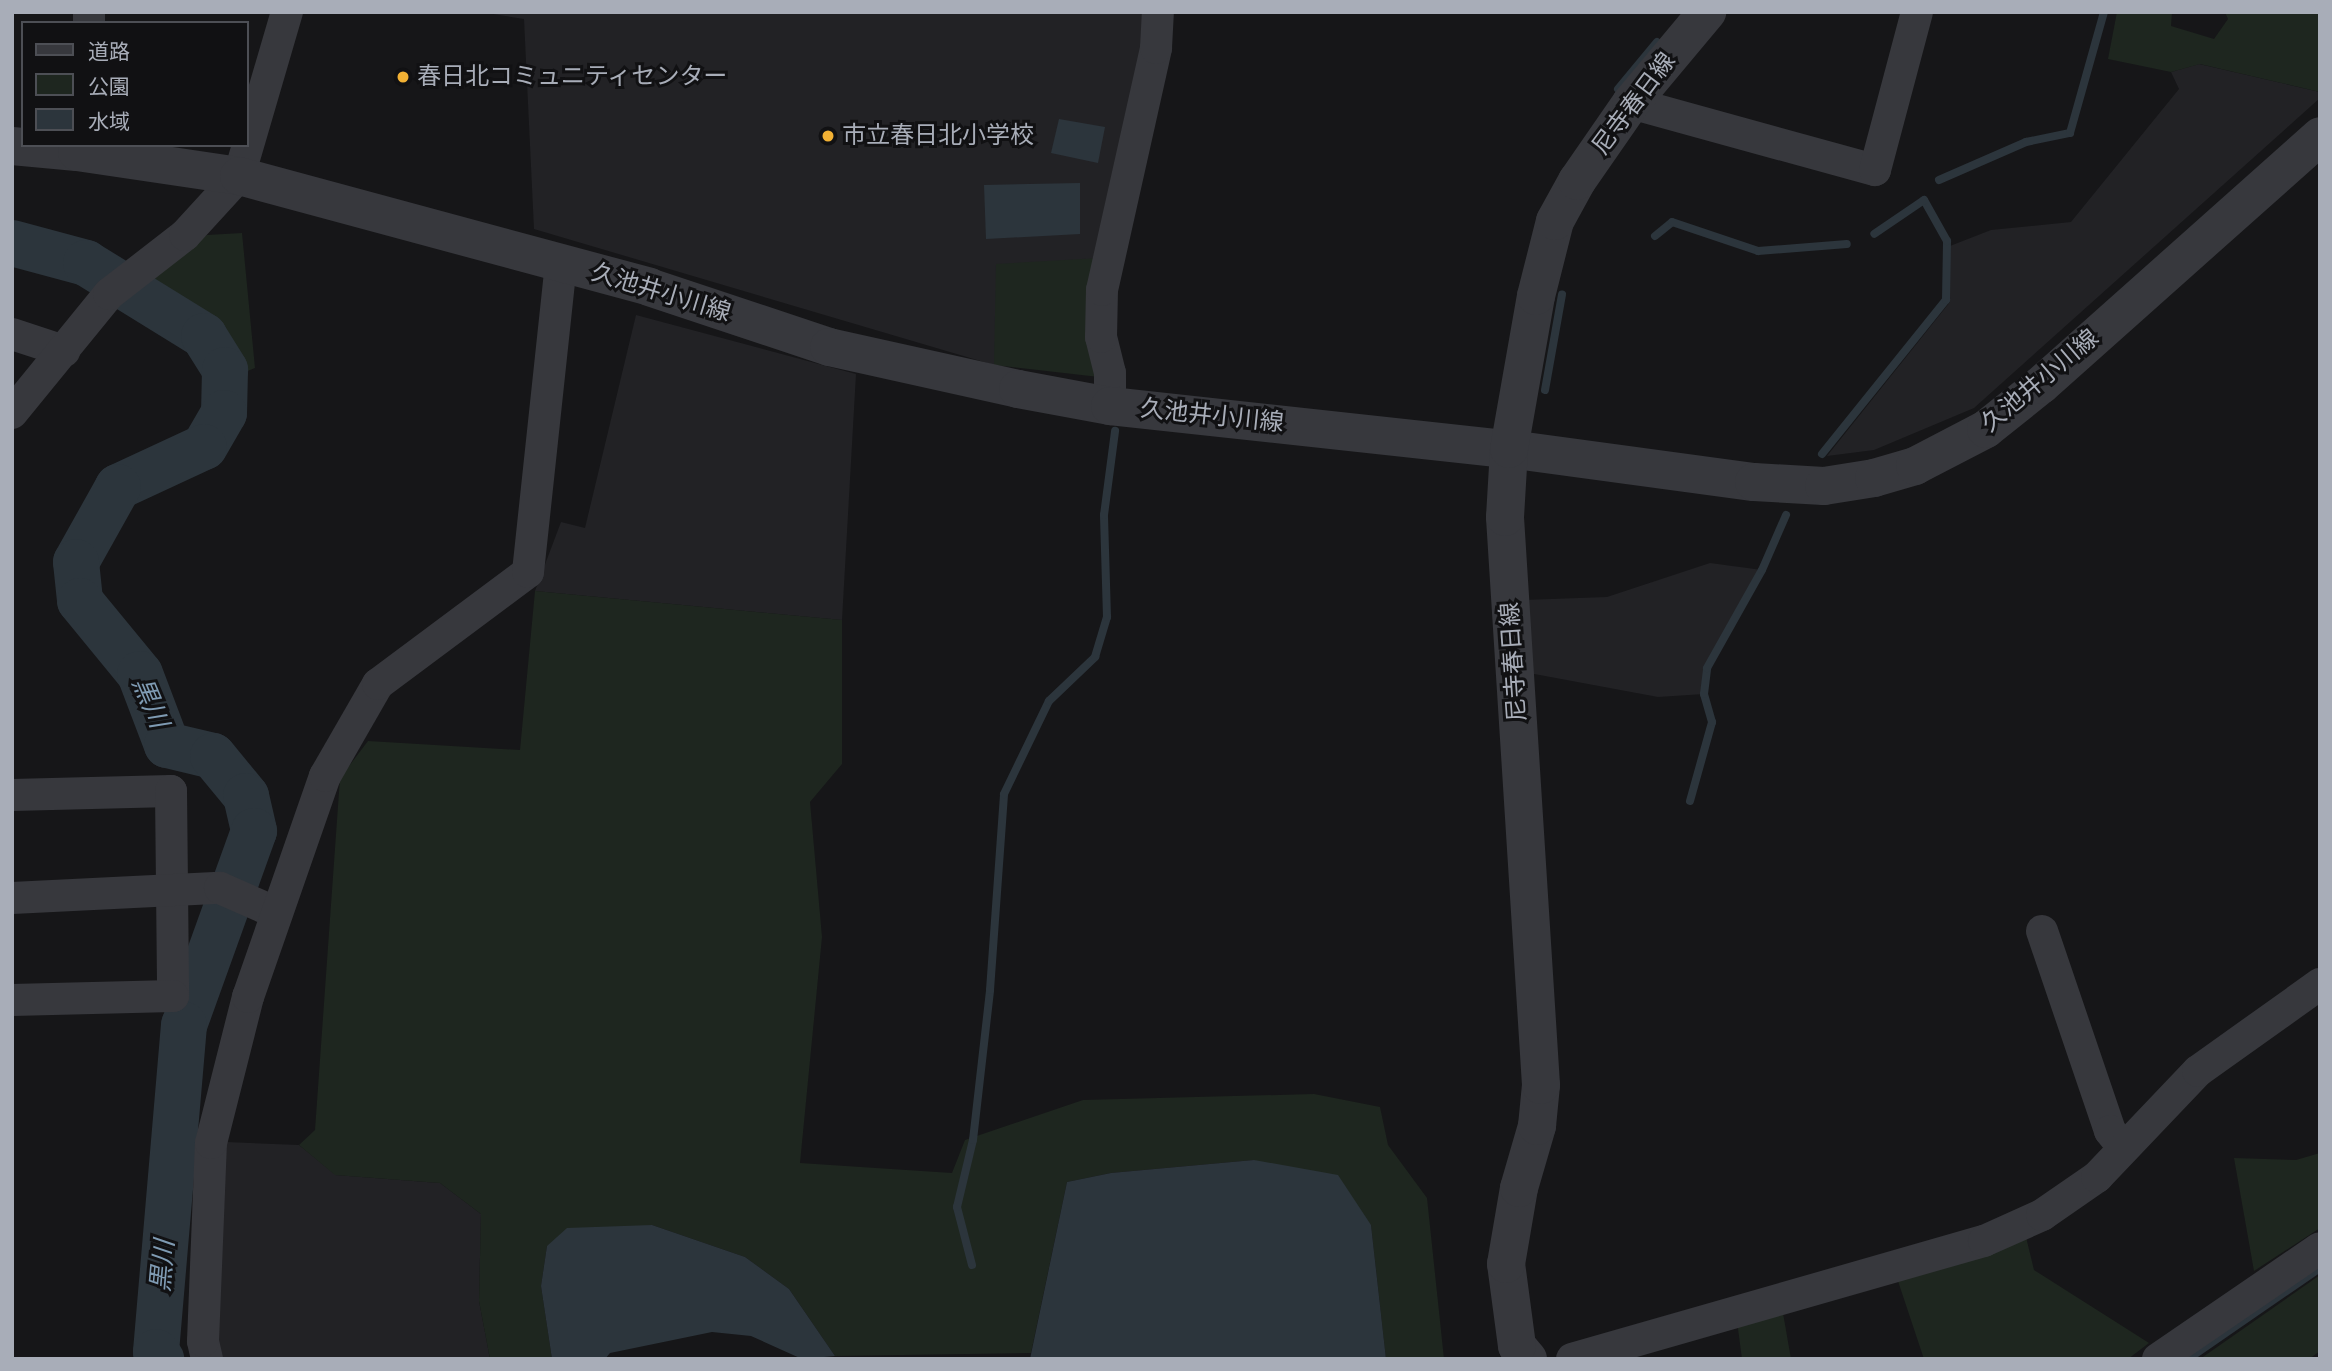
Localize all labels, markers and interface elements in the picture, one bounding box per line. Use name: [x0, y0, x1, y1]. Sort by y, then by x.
legend: [21, 21, 248, 147]
text: 道路: [88, 40, 130, 65]
street label: 尼寺春日線: [1586, 47, 1682, 161]
place label: 春日北コミュニティセンター: [417, 63, 729, 91]
marker: 春日北コミュニティセンター: [395, 69, 411, 85]
text: 公園: [88, 75, 130, 100]
text: 水域: [88, 110, 130, 135]
place label: 市立春日北小学校: [842, 122, 1034, 150]
marker: 市立春日北小学校: [820, 128, 836, 144]
street label: 久池井小川線: [588, 258, 734, 328]
street label: 久池井小川線: [1976, 324, 2104, 438]
street label: 久池井小川線: [1139, 394, 1285, 438]
street label: 尼寺春日線: [1495, 601, 1533, 723]
water label: 黒川: [124, 673, 174, 733]
water label: 黒川: [146, 1239, 182, 1293]

